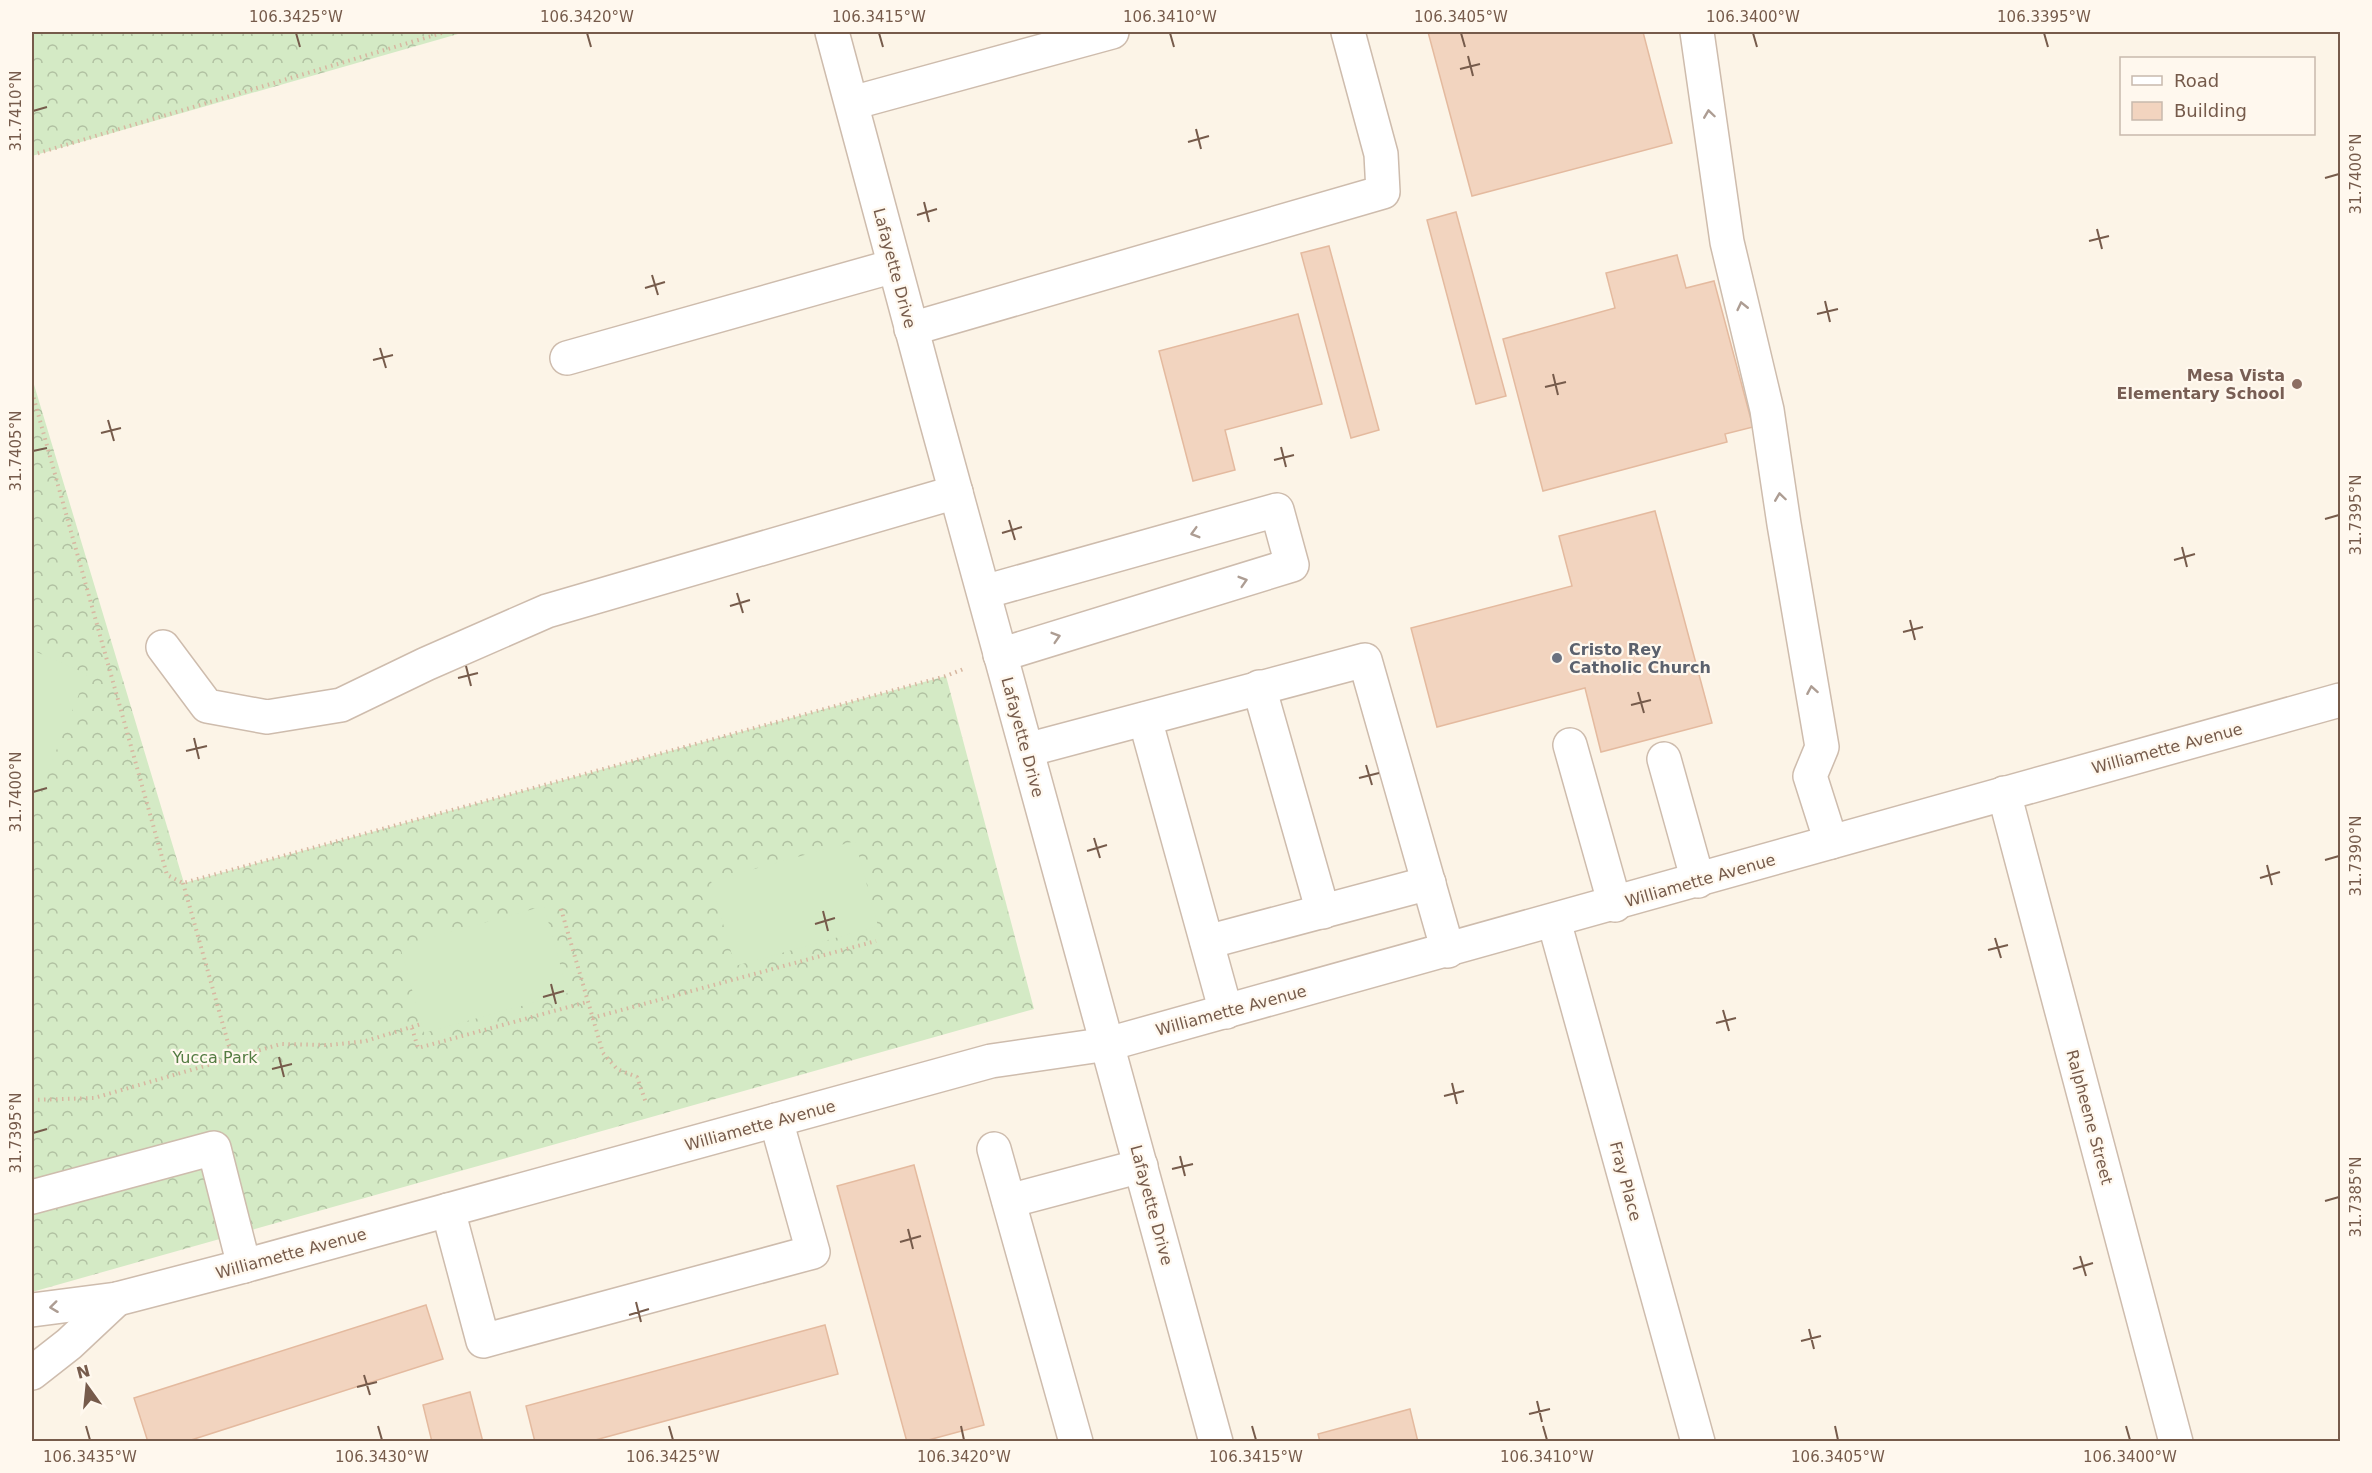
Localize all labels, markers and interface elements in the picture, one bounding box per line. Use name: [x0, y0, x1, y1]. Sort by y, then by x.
text: 106.3425°W: [249, 8, 343, 26]
text: 106.3420°W: [540, 8, 634, 26]
text: 106.3415°W: [832, 8, 926, 26]
text: 106.3410°W: [1123, 8, 1217, 26]
text: 106.3405°W: [1414, 8, 1508, 26]
text: 106.3400°W: [1706, 8, 1800, 26]
text: 106.3395°W: [1997, 8, 2091, 26]
legend: [2120, 57, 2315, 135]
text: Road: [2174, 70, 2219, 91]
text: 31.7410°N: [7, 71, 25, 151]
text: Building: [2174, 100, 2247, 121]
one-way arrow: [1703, 110, 1715, 119]
text: 31.7400°N: [2347, 134, 2365, 214]
street label: Lafayette Drive: [869, 206, 920, 330]
one-way arrow: [1737, 301, 1750, 311]
place label: Mesa Vista Elementary School: [2117, 366, 2285, 403]
marker: Mesa Vista Elementary School: [2290, 377, 2304, 391]
text: 31.7405°N: [7, 411, 25, 491]
text: 31.7395°N: [2347, 475, 2365, 555]
one-way arrow: [1774, 493, 1786, 502]
one-way arrow: [1190, 526, 1201, 538]
one-way arrow: [1237, 575, 1248, 588]
one-way arrow: [1050, 632, 1061, 645]
place label: Cristo Rey Catholic Church: [1569, 640, 1711, 677]
marker: Cristo Rey Catholic Church: [1550, 651, 1564, 665]
street label: Lafayette Drive: [997, 675, 1048, 799]
one-way arrow: [1806, 685, 1819, 695]
street label: Williamette Avenue: [2090, 719, 2245, 778]
text: 31.7400°N: [7, 752, 25, 832]
text: 31.7390°N: [2347, 816, 2365, 896]
street label: Williamette Avenue: [1623, 850, 1777, 911]
street label: Williamette Avenue: [1154, 981, 1309, 1040]
park label: Yucca Park: [171, 1048, 258, 1067]
street label: Ralpheene Street: [2062, 1048, 2117, 1187]
text: 31.7395°N: [7, 1093, 25, 1173]
street label: Williamette Avenue: [683, 1096, 838, 1155]
street label: Fray Place: [1606, 1139, 1645, 1223]
street label: Lafayette Drive: [1126, 1143, 1177, 1267]
text: 31.7385°N: [2347, 1157, 2365, 1237]
street label: Williamette Avenue: [214, 1224, 369, 1283]
one-way arrow: [49, 1301, 58, 1313]
north arrow: [57, 1356, 117, 1416]
text: N: [74, 1361, 92, 1383]
text: 106.3435°W: [43, 1448, 137, 1466]
text: 106.3430°W: [335, 1448, 429, 1466]
text: 106.3425°W: [626, 1448, 720, 1466]
text: 106.3420°W: [917, 1448, 1011, 1466]
text: 106.3415°W: [1209, 1448, 1303, 1466]
text: 106.3410°W: [1500, 1448, 1594, 1466]
text: 106.3405°W: [1791, 1448, 1885, 1466]
text: 106.3400°W: [2083, 1448, 2177, 1466]

